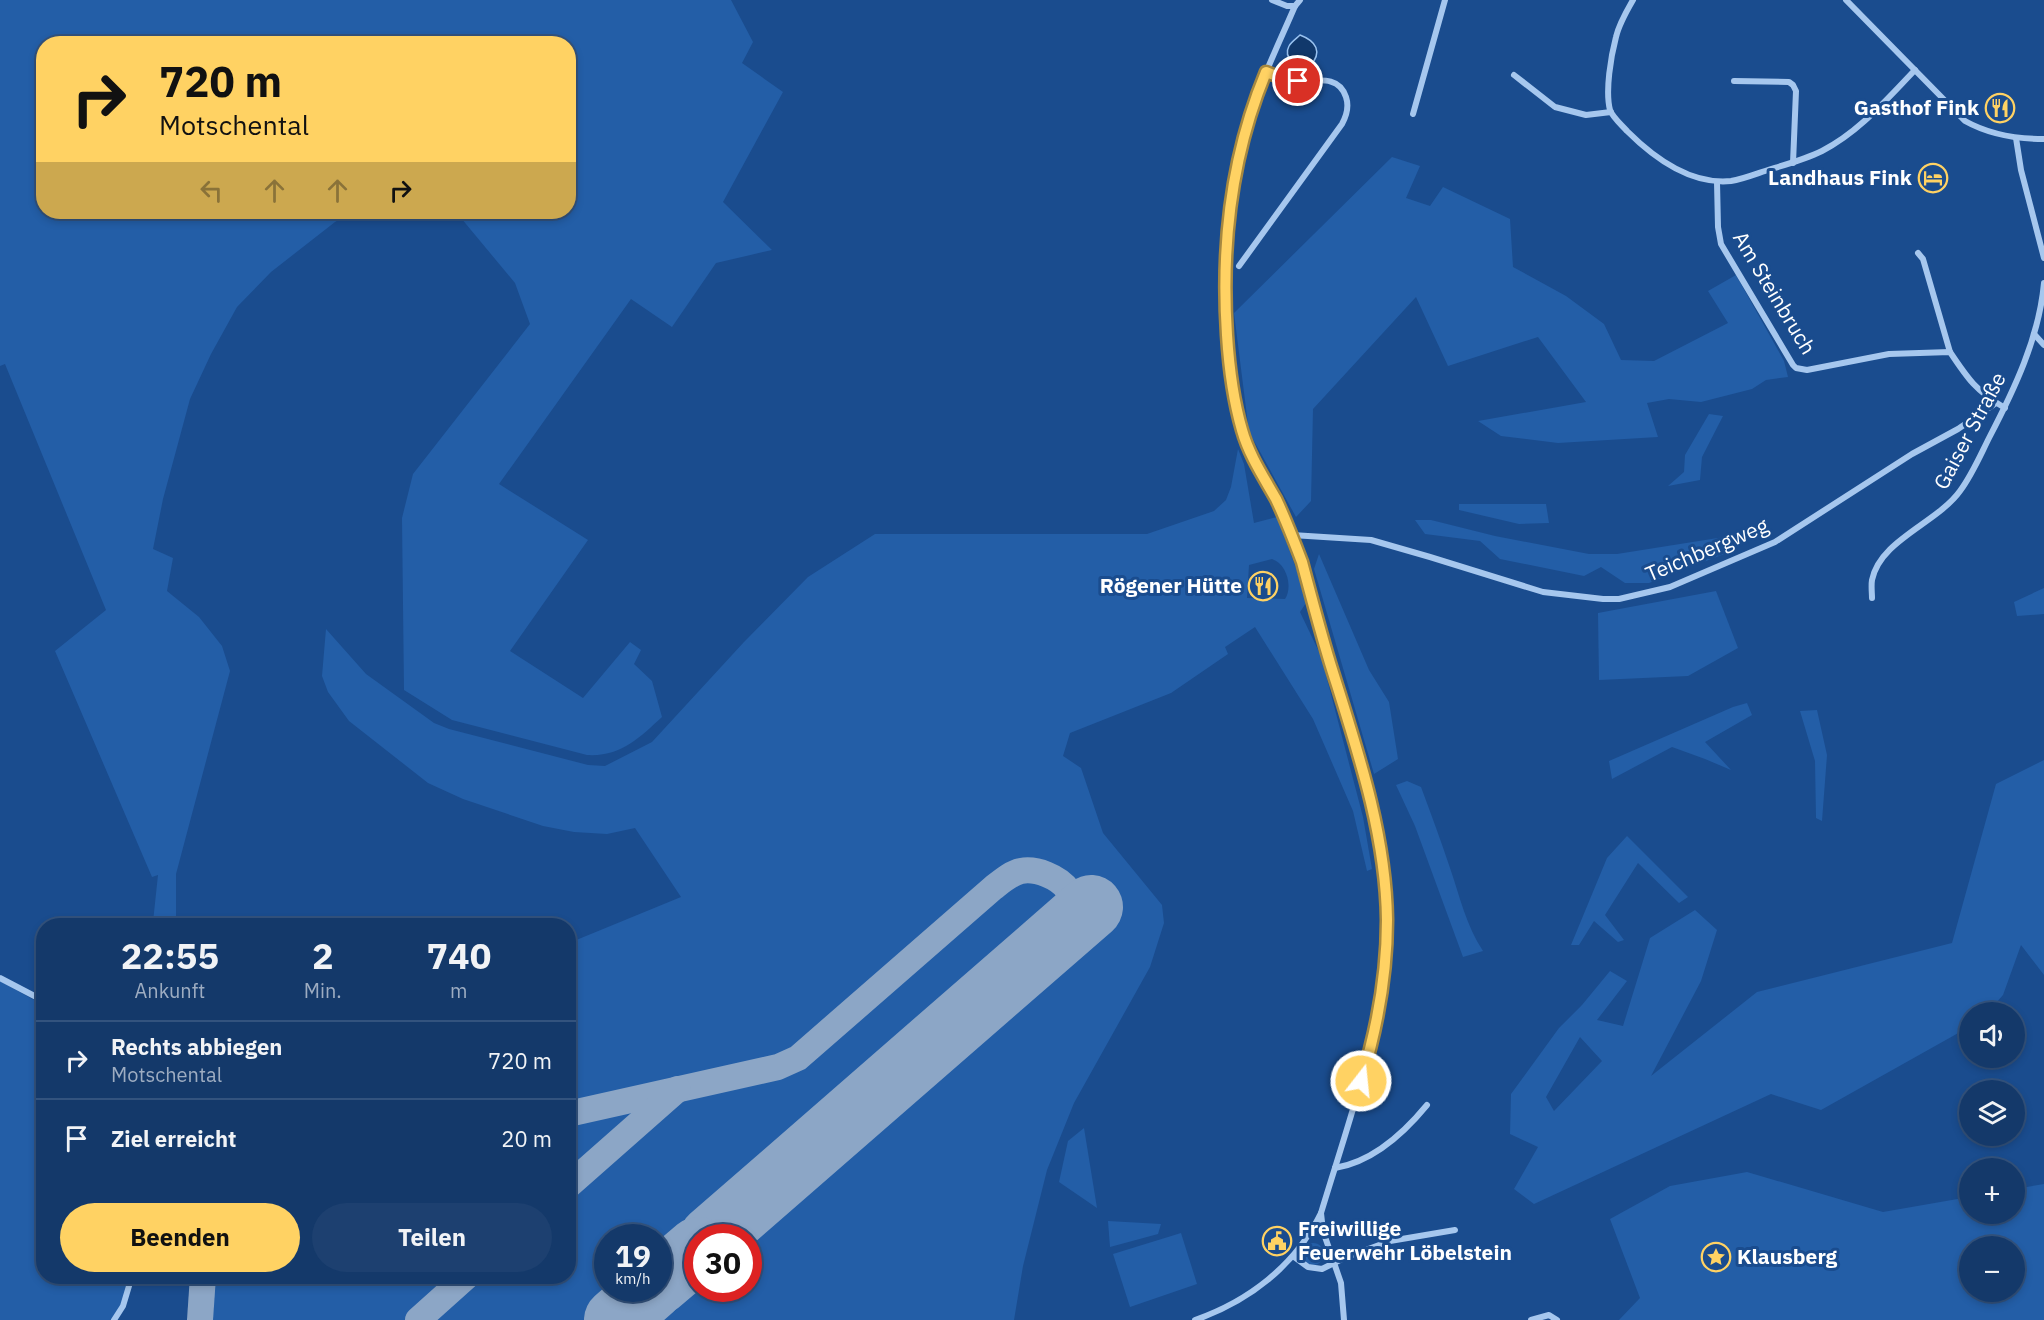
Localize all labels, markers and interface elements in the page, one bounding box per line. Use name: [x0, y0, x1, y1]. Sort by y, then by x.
text: 720 m: [159, 54, 282, 109]
pin: [1272, 55, 1323, 106]
icon: right: [60, 60, 138, 138]
icon: arrive: [1281, 64, 1314, 97]
restaurant icon: Gasthof Fink: [1984, 92, 2016, 124]
place label: Gasthof Fink: [1854, 93, 1980, 121]
text: Motschental: [159, 107, 309, 142]
hotel icon: Landhaus Fink: [1917, 162, 1949, 194]
place label: Landhaus Fink: [1768, 163, 1913, 191]
icon: left: [195, 174, 228, 207]
icon: ahead: [258, 174, 291, 207]
icon: ahead: [321, 174, 354, 207]
icon: right: [384, 174, 417, 207]
street label: Am Steinbruch: [1727, 226, 1823, 359]
street label: Gaiser Straße: [1927, 367, 2012, 494]
street label: Teichbergweg: [1641, 511, 1772, 587]
restaurant icon: Rögener Hütte: [1247, 570, 1279, 602]
place label: Rögener Hütte: [1100, 571, 1242, 599]
text: 22:55: [121, 932, 219, 979]
text: 2: [312, 932, 334, 979]
text: 740: [426, 932, 491, 979]
text: Ankunft: [134, 977, 205, 1004]
text: Min.: [304, 977, 342, 1004]
text: m: [450, 977, 468, 1004]
map controls: [1959, 1002, 2025, 1302]
button: sound: [1959, 1002, 2025, 1068]
text: Rechts abbiegen: [111, 1032, 282, 1061]
icon: right: [60, 1044, 93, 1077]
text: 720 m: [488, 1046, 552, 1075]
position arrow: [1329, 1049, 1393, 1113]
text: Motschental: [111, 1061, 222, 1088]
button: layers: [1959, 1080, 2025, 1146]
icon: arrive: [60, 1122, 93, 1155]
text: Ziel erreicht: [111, 1124, 236, 1153]
text: 20 m: [501, 1124, 552, 1153]
button: +: [1959, 1158, 2025, 1224]
button: Beenden: [60, 1203, 300, 1272]
button: Teilen: [312, 1203, 552, 1272]
place label: Freiwillige Feuerwehr Löbelstein: [1298, 1214, 1512, 1266]
speed limit sign: 30: [684, 1224, 762, 1302]
public building icon: Freiwillige Feuerwehr Löbelstein: [1261, 1225, 1293, 1257]
text: 19: [615, 1236, 651, 1275]
button: −: [1959, 1236, 2025, 1302]
place icon: Klausberg: [1700, 1241, 1732, 1273]
place label: Klausberg: [1737, 1242, 1838, 1270]
text: km/h: [615, 1269, 651, 1288]

